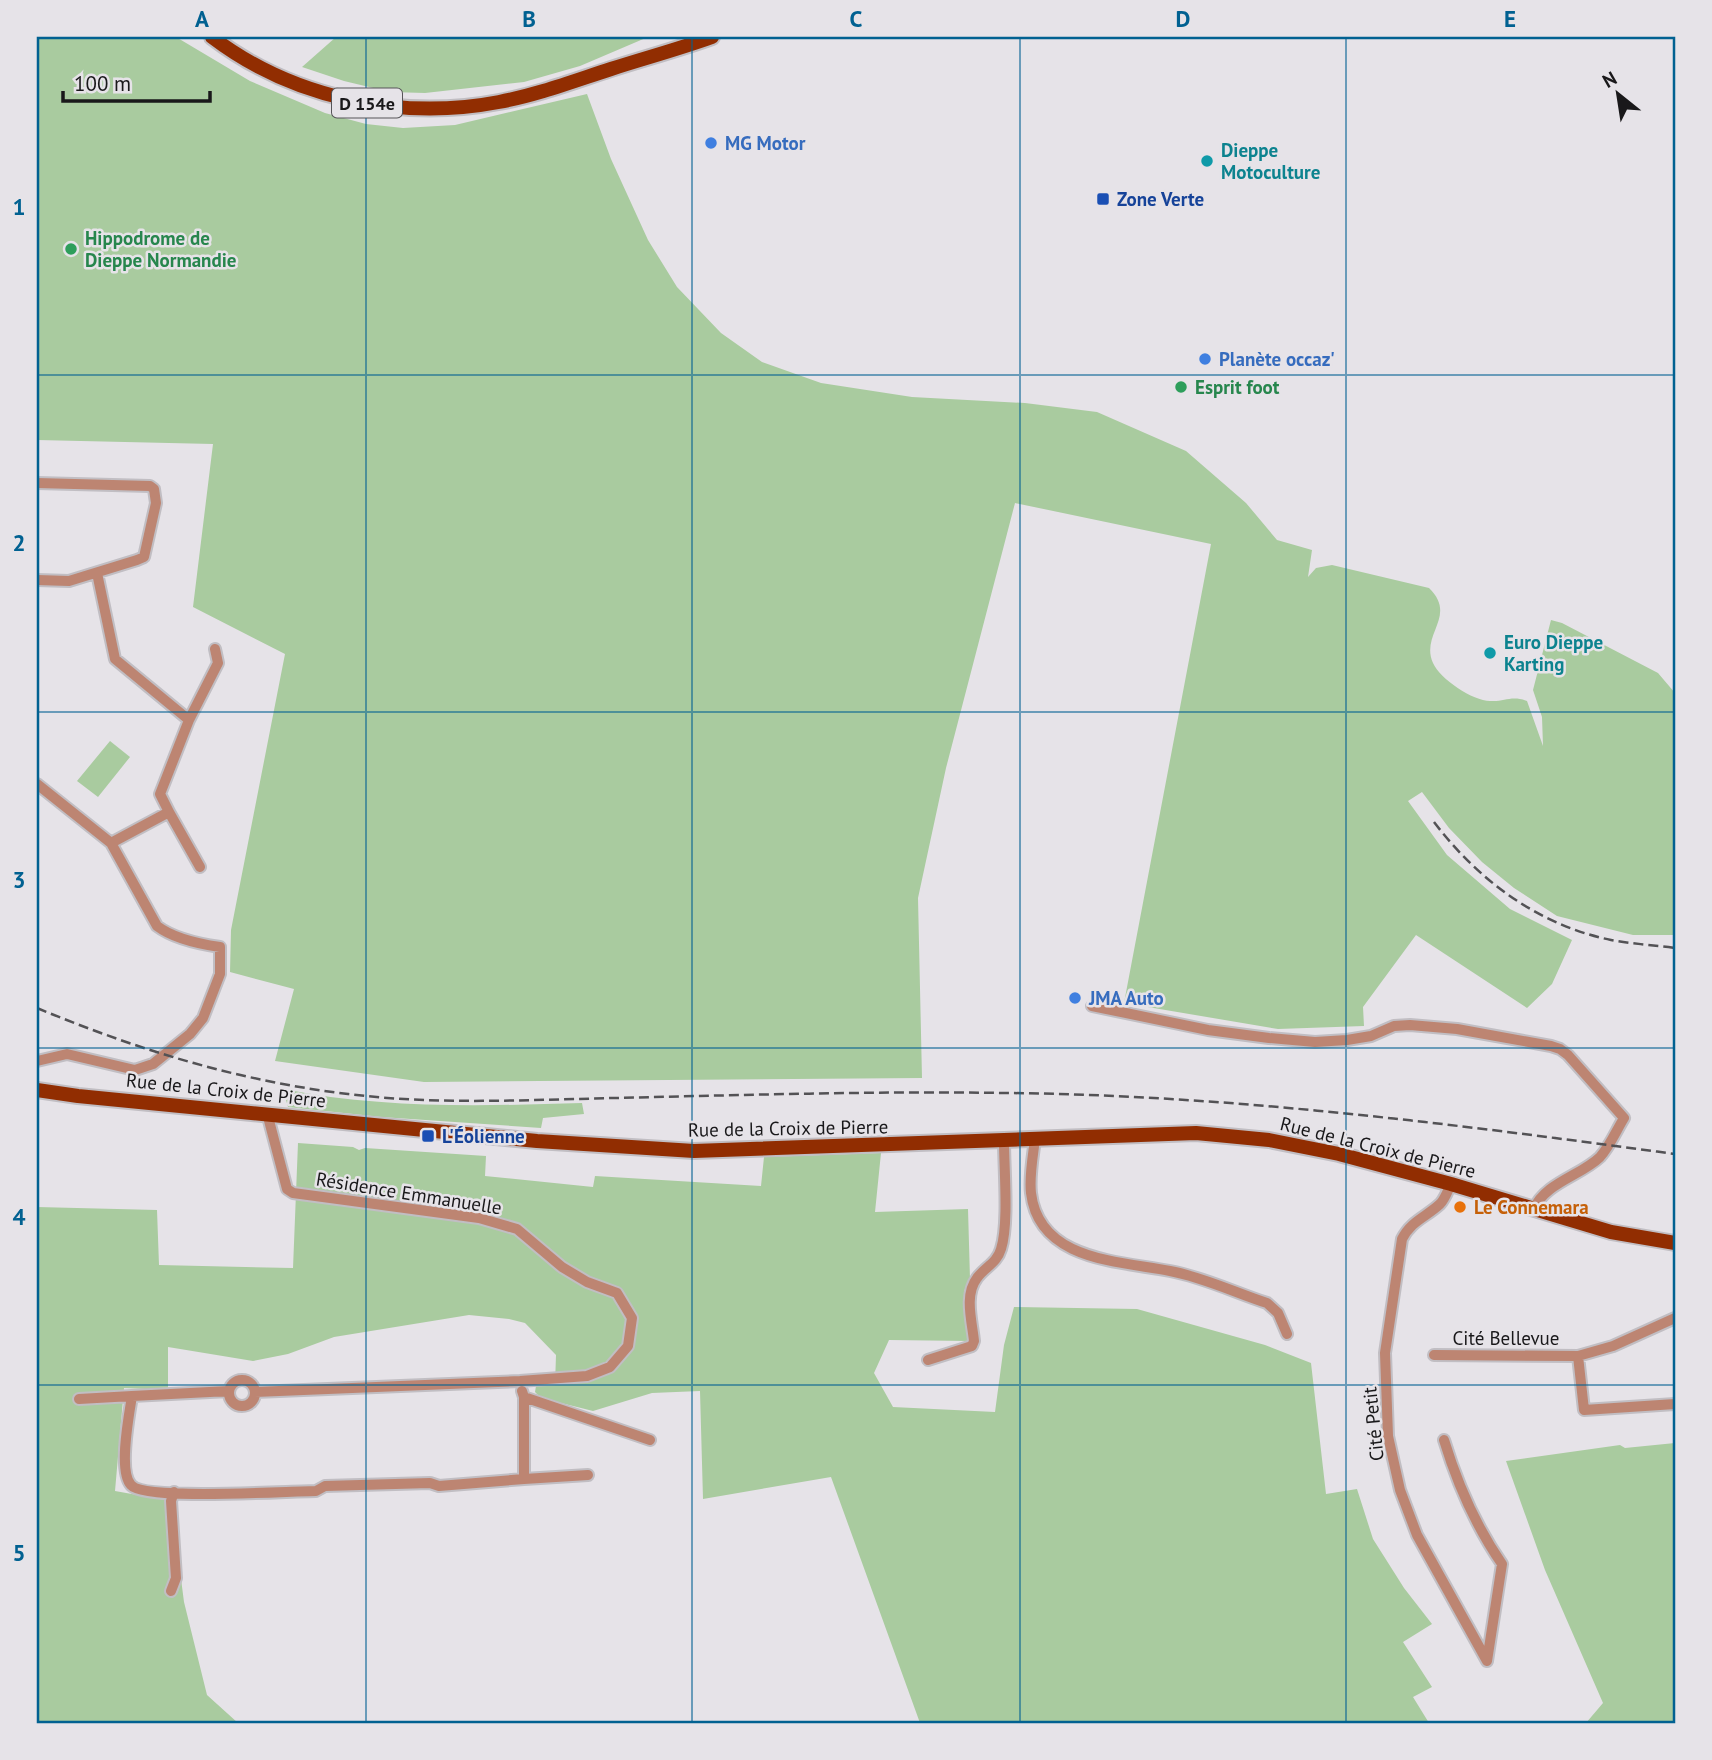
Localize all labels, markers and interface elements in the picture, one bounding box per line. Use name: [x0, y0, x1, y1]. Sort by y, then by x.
text: A: [195, 4, 209, 33]
text: B: [522, 4, 536, 33]
text: C: [850, 4, 863, 33]
text: D: [1176, 4, 1190, 33]
text: E: [1504, 4, 1516, 33]
scale bar: [63, 60, 210, 104]
north arrow: [1582, 60, 1652, 130]
text: N: [1598, 66, 1621, 93]
text: 100 m: [74, 70, 131, 97]
road number: D 154e: [332, 88, 402, 118]
place label: MG Motor: [725, 131, 806, 155]
marker: MG Motor: [703, 135, 719, 151]
place label: Dieppe Motoculture: [1221, 138, 1320, 184]
marker: Dieppe Motoculture: [1199, 153, 1215, 169]
place label: Zone Verte: [1117, 187, 1204, 211]
marker: Zone Verte: [1095, 191, 1111, 207]
text: 1: [12, 192, 26, 221]
place label: Hippodrome de Dieppe Normandie: [85, 226, 236, 272]
marker: Hippodrome de Dieppe Normandie: [63, 241, 79, 257]
place label: Planète occaz': [1219, 347, 1335, 371]
marker: Planète occaz': [1197, 351, 1213, 367]
place label: Esprit foot: [1195, 375, 1280, 399]
marker: Esprit foot: [1173, 379, 1189, 395]
text: 2: [12, 528, 26, 557]
place label: Euro Dieppe Karting: [1504, 630, 1603, 676]
marker: Euro Dieppe Karting: [1482, 645, 1498, 661]
text: 3: [12, 865, 26, 894]
place label: JMA Auto: [1088, 986, 1164, 1010]
marker: JMA Auto: [1067, 990, 1083, 1006]
street label: Rue de la Croix de Pierre: [125, 1068, 327, 1112]
street label: Rue de la Croix de Pierre: [1278, 1111, 1478, 1183]
street label: Rue de la Croix de Pierre: [688, 1114, 888, 1142]
place label: L'Éolienne: [442, 1124, 525, 1148]
marker: L'Éolienne: [420, 1128, 436, 1144]
street label: Résidence Emmanuelle: [314, 1166, 504, 1220]
place label: Le Connemara: [1474, 1195, 1589, 1219]
marker: Le Connemara: [1452, 1199, 1468, 1215]
text: 4: [12, 1202, 26, 1231]
street label: Cité Bellevue: [1452, 1326, 1560, 1350]
street label: Cité Petit: [1357, 1385, 1389, 1462]
text: 5: [12, 1538, 26, 1567]

